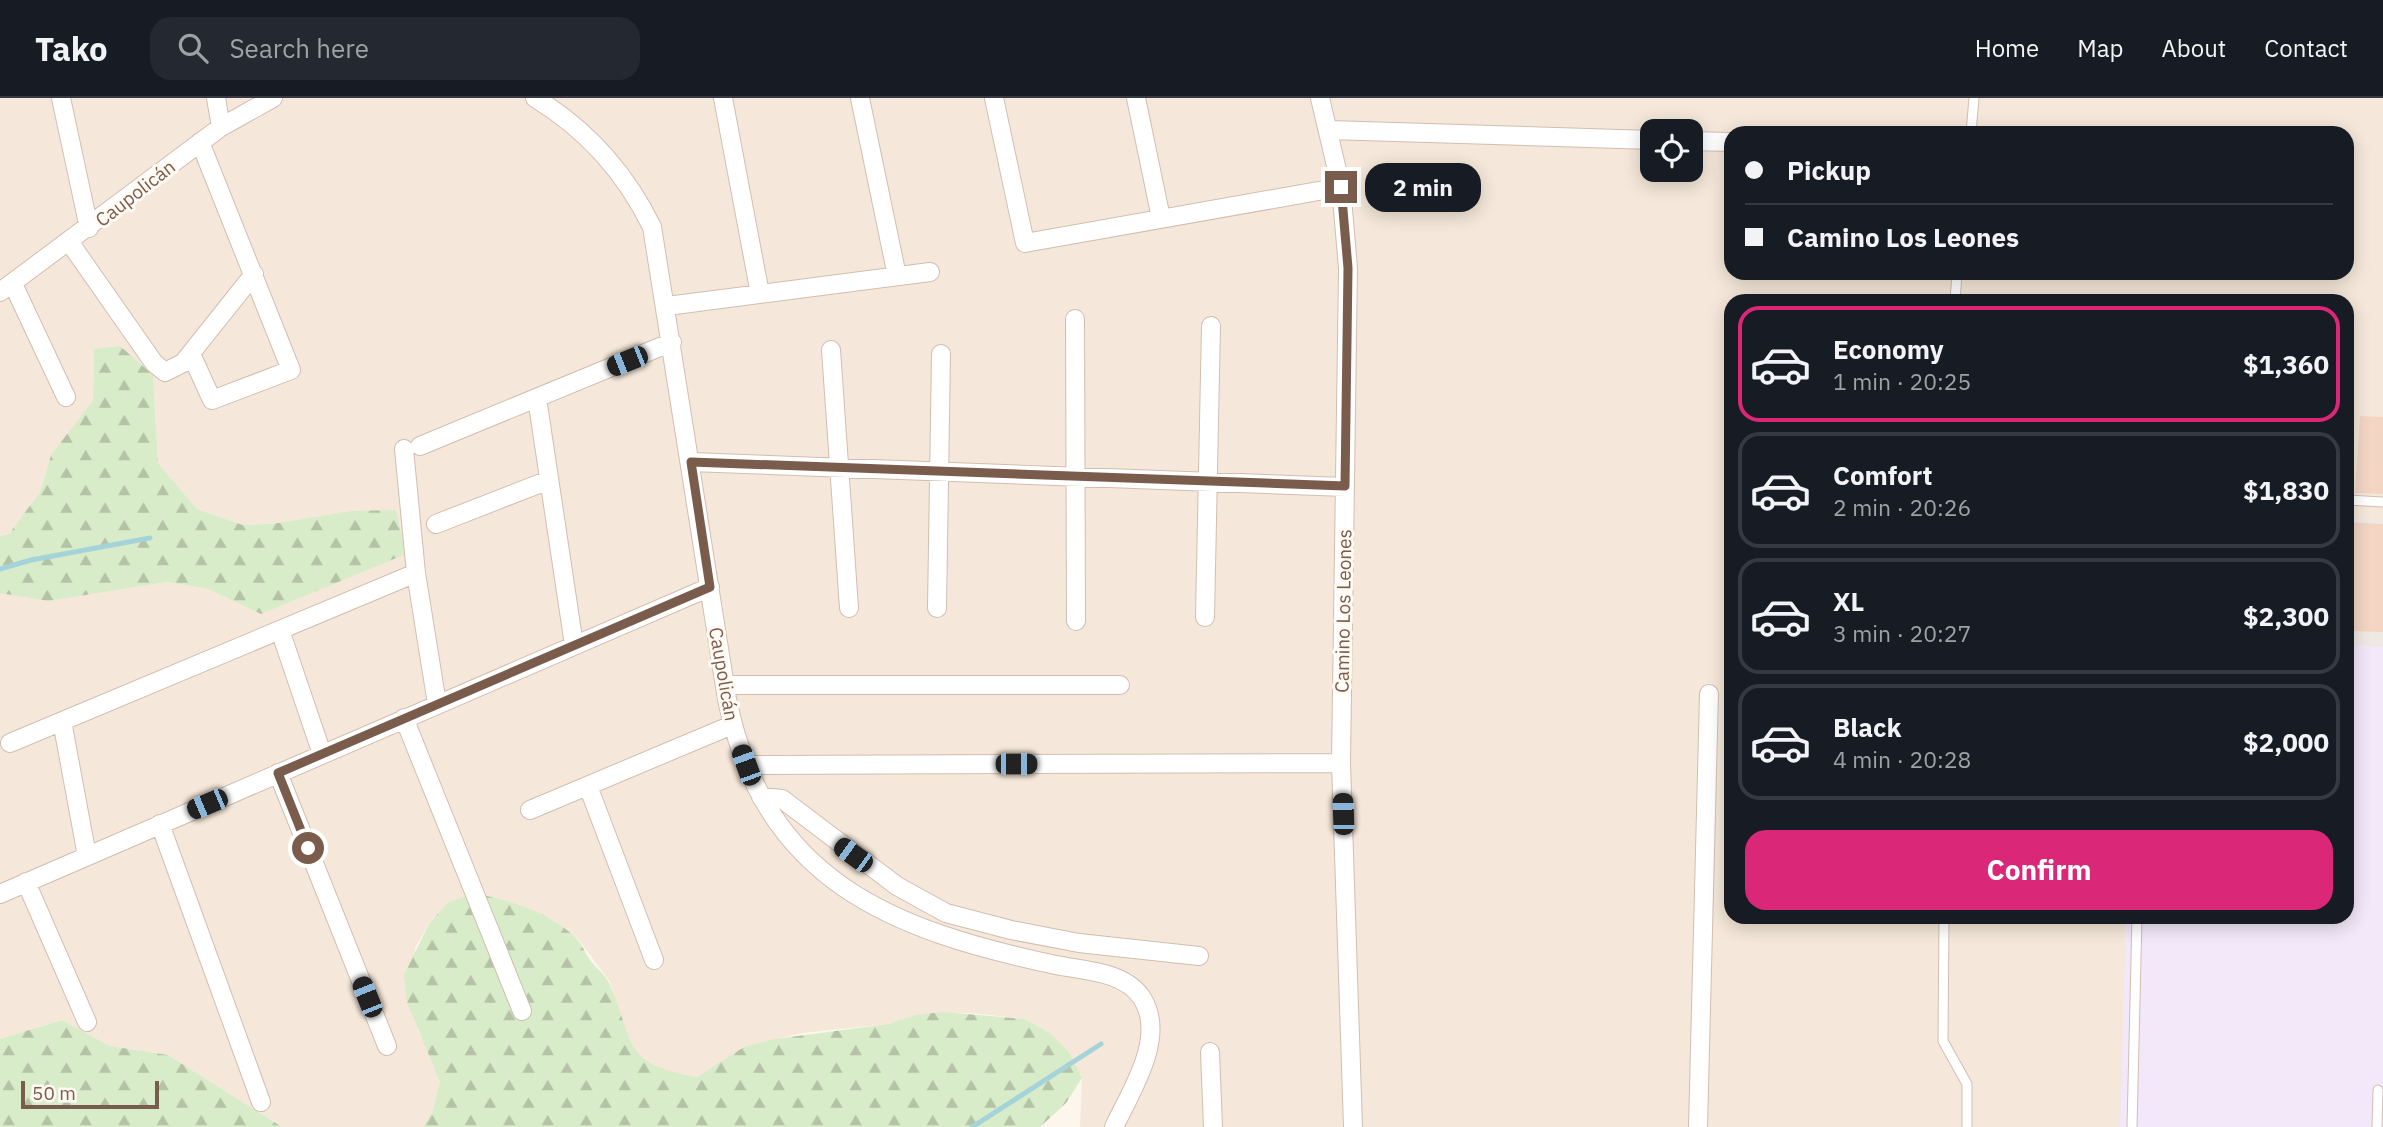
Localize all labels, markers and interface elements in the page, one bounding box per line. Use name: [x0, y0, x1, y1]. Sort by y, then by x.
search box: [150, 17, 640, 80]
text: Tako: [35, 27, 108, 70]
icon: search: [174, 29, 212, 67]
text: Search here: [230, 31, 369, 65]
text: Home: [1975, 32, 2039, 64]
text: Map: [2077, 32, 2123, 64]
text: About: [2161, 32, 2226, 64]
text: Contact: [2264, 32, 2348, 64]
map controls: [1640, 119, 1703, 182]
button: locate: [1640, 119, 1703, 182]
text: Pickup: [1787, 153, 1871, 187]
street label: Caupolicán: [90, 154, 180, 232]
callout: 2 min: [1366, 162, 1481, 212]
route end: [1325, 171, 1357, 203]
text: 2 min: [1393, 172, 1453, 202]
text: Camino Los Leones: [1787, 220, 2019, 254]
text: Economy: [1833, 332, 1944, 366]
icon: car: [1749, 333, 1812, 396]
car: [604, 343, 651, 379]
text: $1,360: [2243, 347, 2329, 381]
text: 1 min · 20:25: [1833, 366, 1971, 396]
text: Comfort: [1833, 458, 1932, 492]
icon: car: [1749, 459, 1812, 522]
text: $1,830: [2243, 473, 2329, 507]
text: 2 min · 20:26: [1833, 492, 1971, 522]
street label: Camino Los Leones: [1330, 529, 1356, 693]
text: XL: [1833, 584, 1864, 618]
icon: car: [1749, 585, 1812, 648]
text: $2,300: [2243, 599, 2329, 633]
text: 3 min · 20:27: [1833, 618, 1971, 648]
street label: Caupolicán: [704, 625, 744, 723]
text: Black: [1833, 710, 1901, 744]
icon: car: [1749, 711, 1812, 774]
text: $2,000: [2243, 725, 2329, 759]
car: [729, 742, 764, 788]
text: 4 min · 20:28: [1833, 744, 1971, 774]
car: [996, 754, 1038, 775]
car: [184, 786, 231, 822]
car: [1332, 793, 1355, 835]
button: Confirm: [1745, 830, 2333, 910]
route start: [292, 832, 324, 864]
car: [830, 834, 877, 876]
car: [350, 974, 385, 1020]
scale bar: [21, 1078, 159, 1110]
text: 50 m: [32, 1081, 76, 1105]

